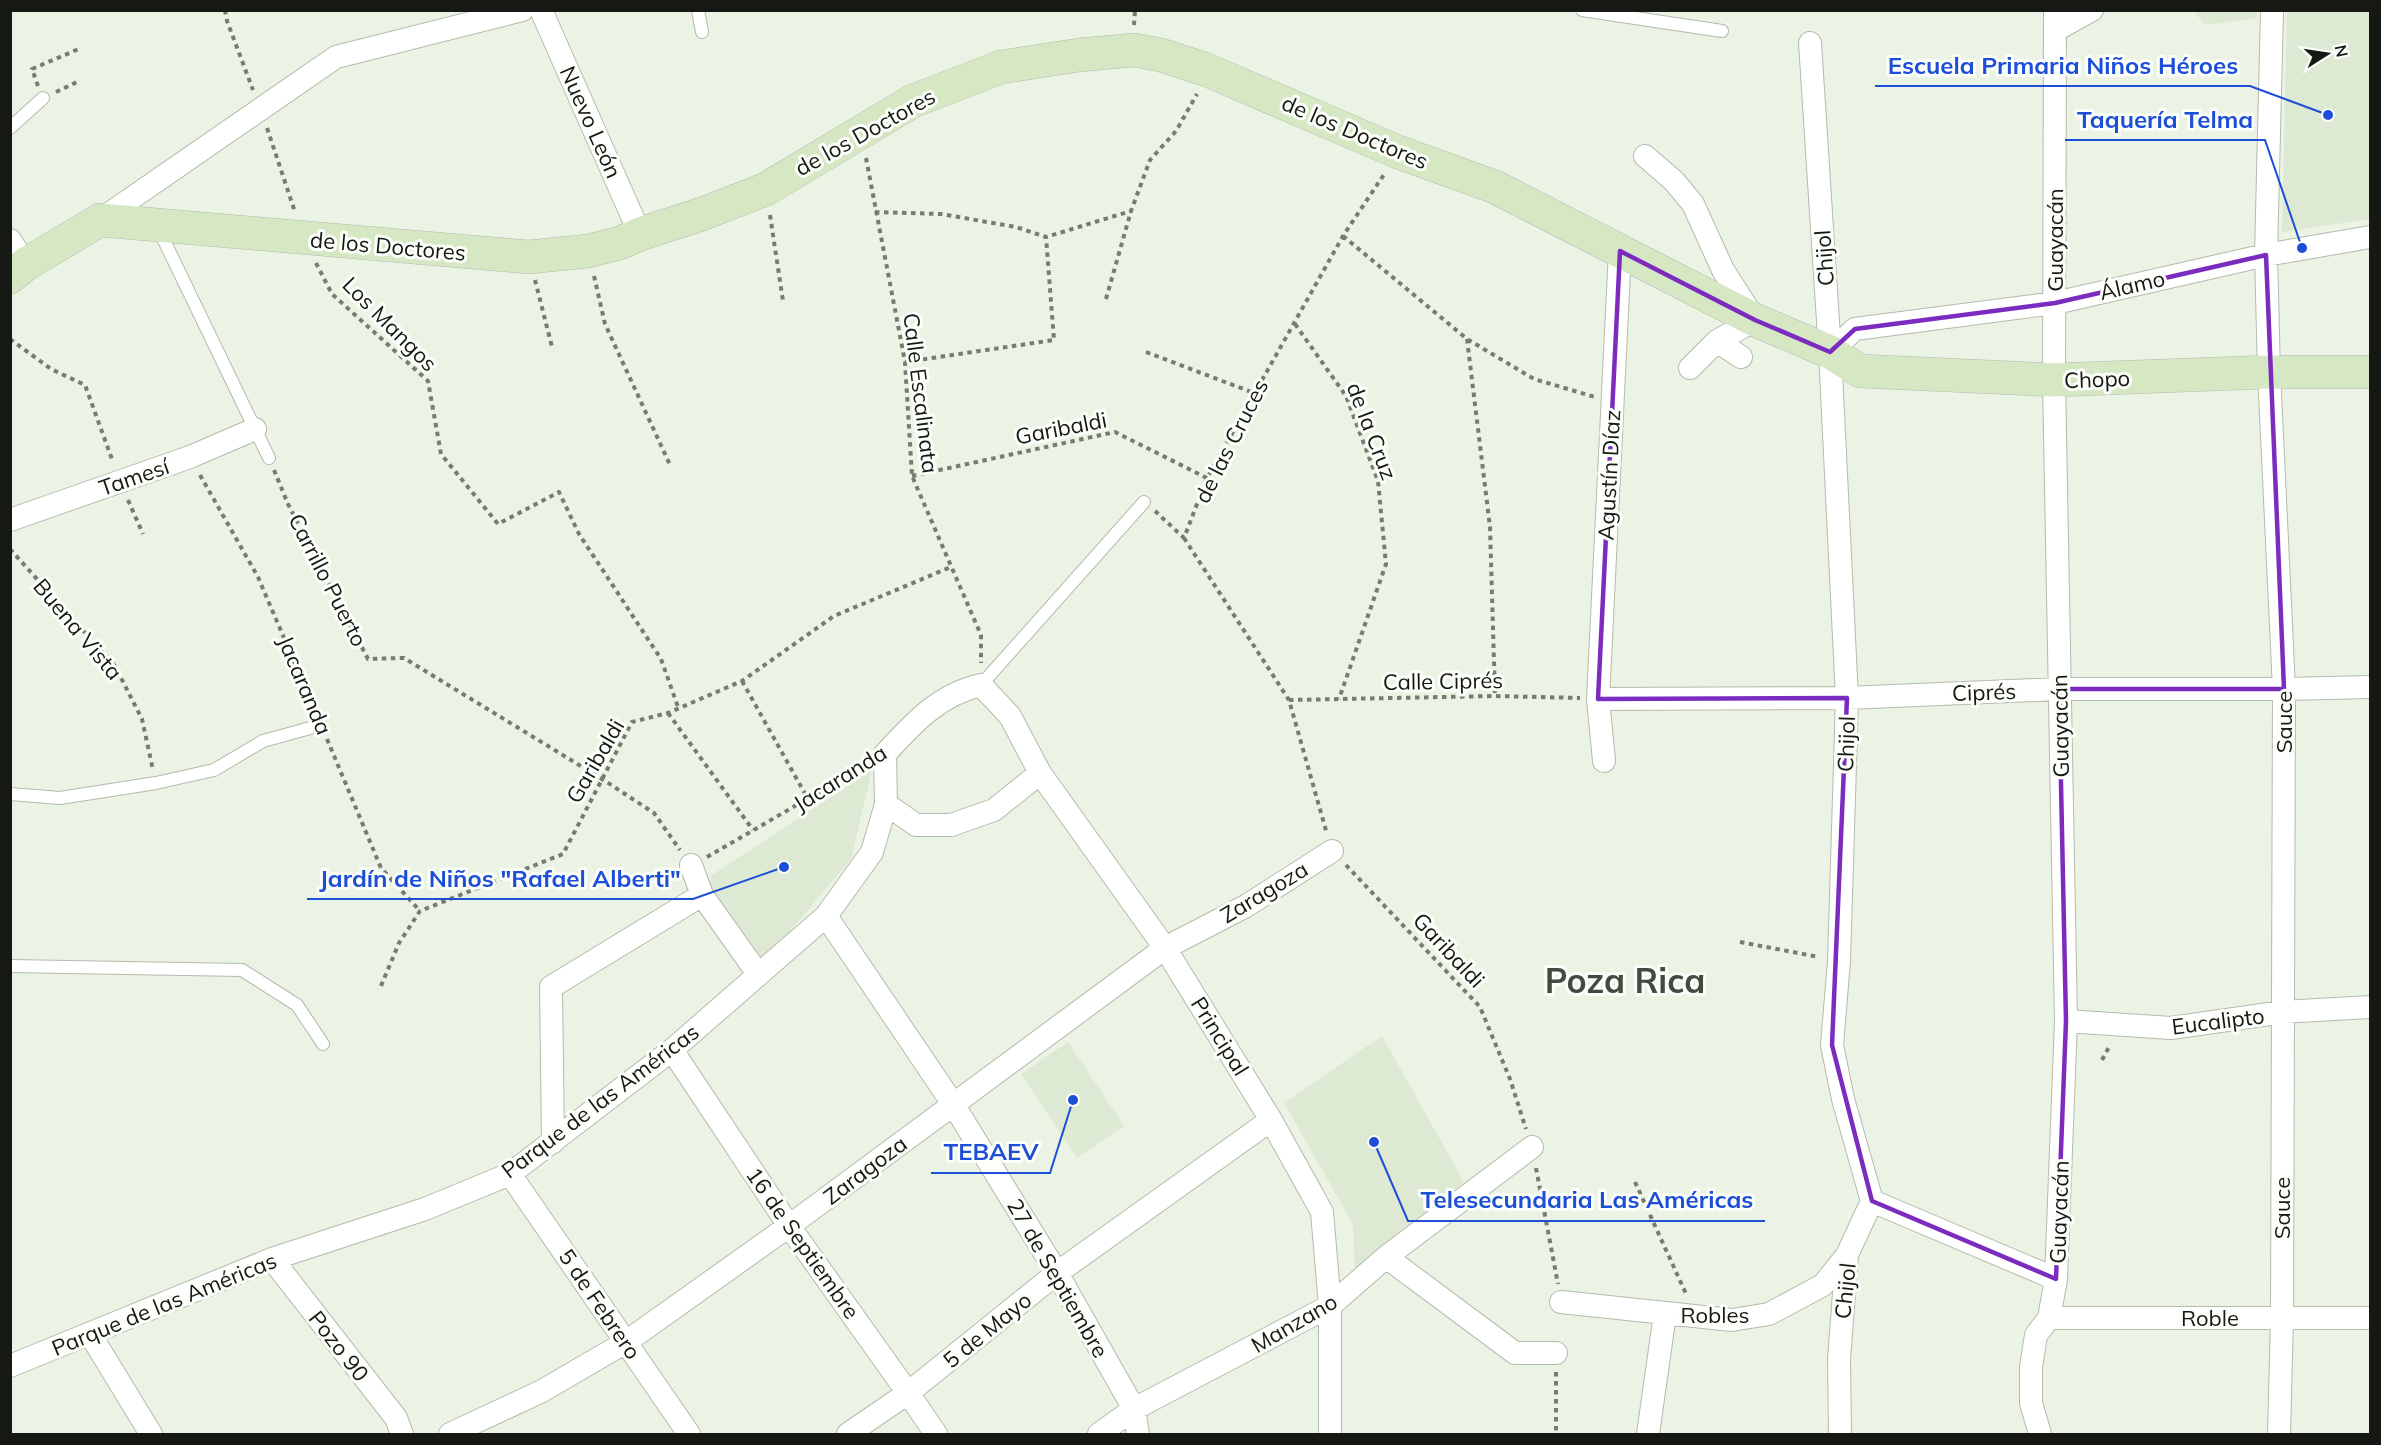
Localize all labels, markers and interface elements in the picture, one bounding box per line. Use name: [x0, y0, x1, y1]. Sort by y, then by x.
north arrow: [2297, 24, 2357, 84]
text: N: [2331, 43, 2353, 59]
callout: Escuela Primaria Niños Héroes: [1875, 44, 2250, 86]
text: Escuela Primaria Niños Héroes: [1888, 50, 2238, 80]
street label: Nuevo León: [554, 61, 628, 183]
street label: de los Doctores: [790, 82, 940, 182]
street label: de los Doctores: [1278, 89, 1432, 175]
callout: Taquería Telma: [2065, 98, 2265, 140]
text: Taquería Telma: [2077, 104, 2253, 134]
street label: Guayacán: [2041, 188, 2069, 292]
street label: de los Doctores: [309, 225, 467, 267]
street label: Chijol: [1808, 229, 1840, 287]
street label: Álamo: [2096, 264, 2168, 306]
street label: Los Mangos: [337, 271, 443, 377]
street label: Calle Escalinata: [897, 311, 945, 475]
street label: Chopo: [2063, 364, 2131, 394]
street label: de las Cruces: [1188, 374, 1274, 508]
street label: de la Cruz: [1341, 378, 1403, 484]
street label: Garibaldi: [1013, 405, 1109, 451]
street label: Agustín Díaz: [1592, 409, 1626, 541]
street label: Tamesí: [95, 451, 174, 502]
street label: Carrillo Puerto: [283, 509, 373, 651]
street label: Buena Vista: [27, 573, 129, 685]
street label: Jacaranda: [272, 631, 338, 739]
street label: Calle Ciprés: [1383, 666, 1503, 696]
street label: Guayacán: [2045, 674, 2075, 778]
street label: Ciprés: [1951, 677, 2017, 707]
street label: Sauce: [2270, 691, 2298, 753]
street label: Garibaldi: [560, 714, 630, 808]
street label: Chijol: [1831, 715, 1861, 773]
street label: Jacaranda: [788, 738, 892, 818]
street label: Zaragoza: [1215, 855, 1313, 929]
callout: Jardín de Niños "Rafael Alberti": [307, 857, 693, 899]
text: Jardín de Niños "Rafael Alberti": [319, 863, 681, 893]
street label: Garibaldi: [1407, 907, 1491, 993]
district label: Poza Rica: [1545, 959, 1705, 1002]
street label: Principal: [1185, 991, 1255, 1081]
street label: Eucalipto: [2170, 1001, 2266, 1041]
street label: Parque de las Américas: [496, 1018, 704, 1184]
street label: Zaragoza: [818, 1130, 912, 1210]
callout: TEBAEV: [931, 1131, 1050, 1173]
text: TEBAEV: [943, 1136, 1039, 1166]
street label: Guayacán: [2043, 1160, 2075, 1264]
street label: 16 de Septiembre: [740, 1162, 866, 1324]
street label: Sauce: [2268, 1177, 2296, 1239]
callout: Telesecundaria Las Américas: [1408, 1179, 1765, 1221]
text: Telesecundaria Las Américas: [1421, 1184, 1753, 1214]
street label: 27 de Septiembre: [1001, 1193, 1115, 1363]
street label: 5 de Febrero: [553, 1243, 647, 1365]
street label: Parque de las Américas: [47, 1246, 281, 1362]
street label: Chijol: [1828, 1262, 1862, 1320]
street label: 5 de Mayo: [937, 1286, 1037, 1374]
street label: Manzano: [1246, 1287, 1342, 1359]
street label: Robles: [1681, 1301, 1749, 1329]
street label: Roble: [2181, 1304, 2239, 1332]
street label: Pozo 90: [303, 1305, 375, 1387]

